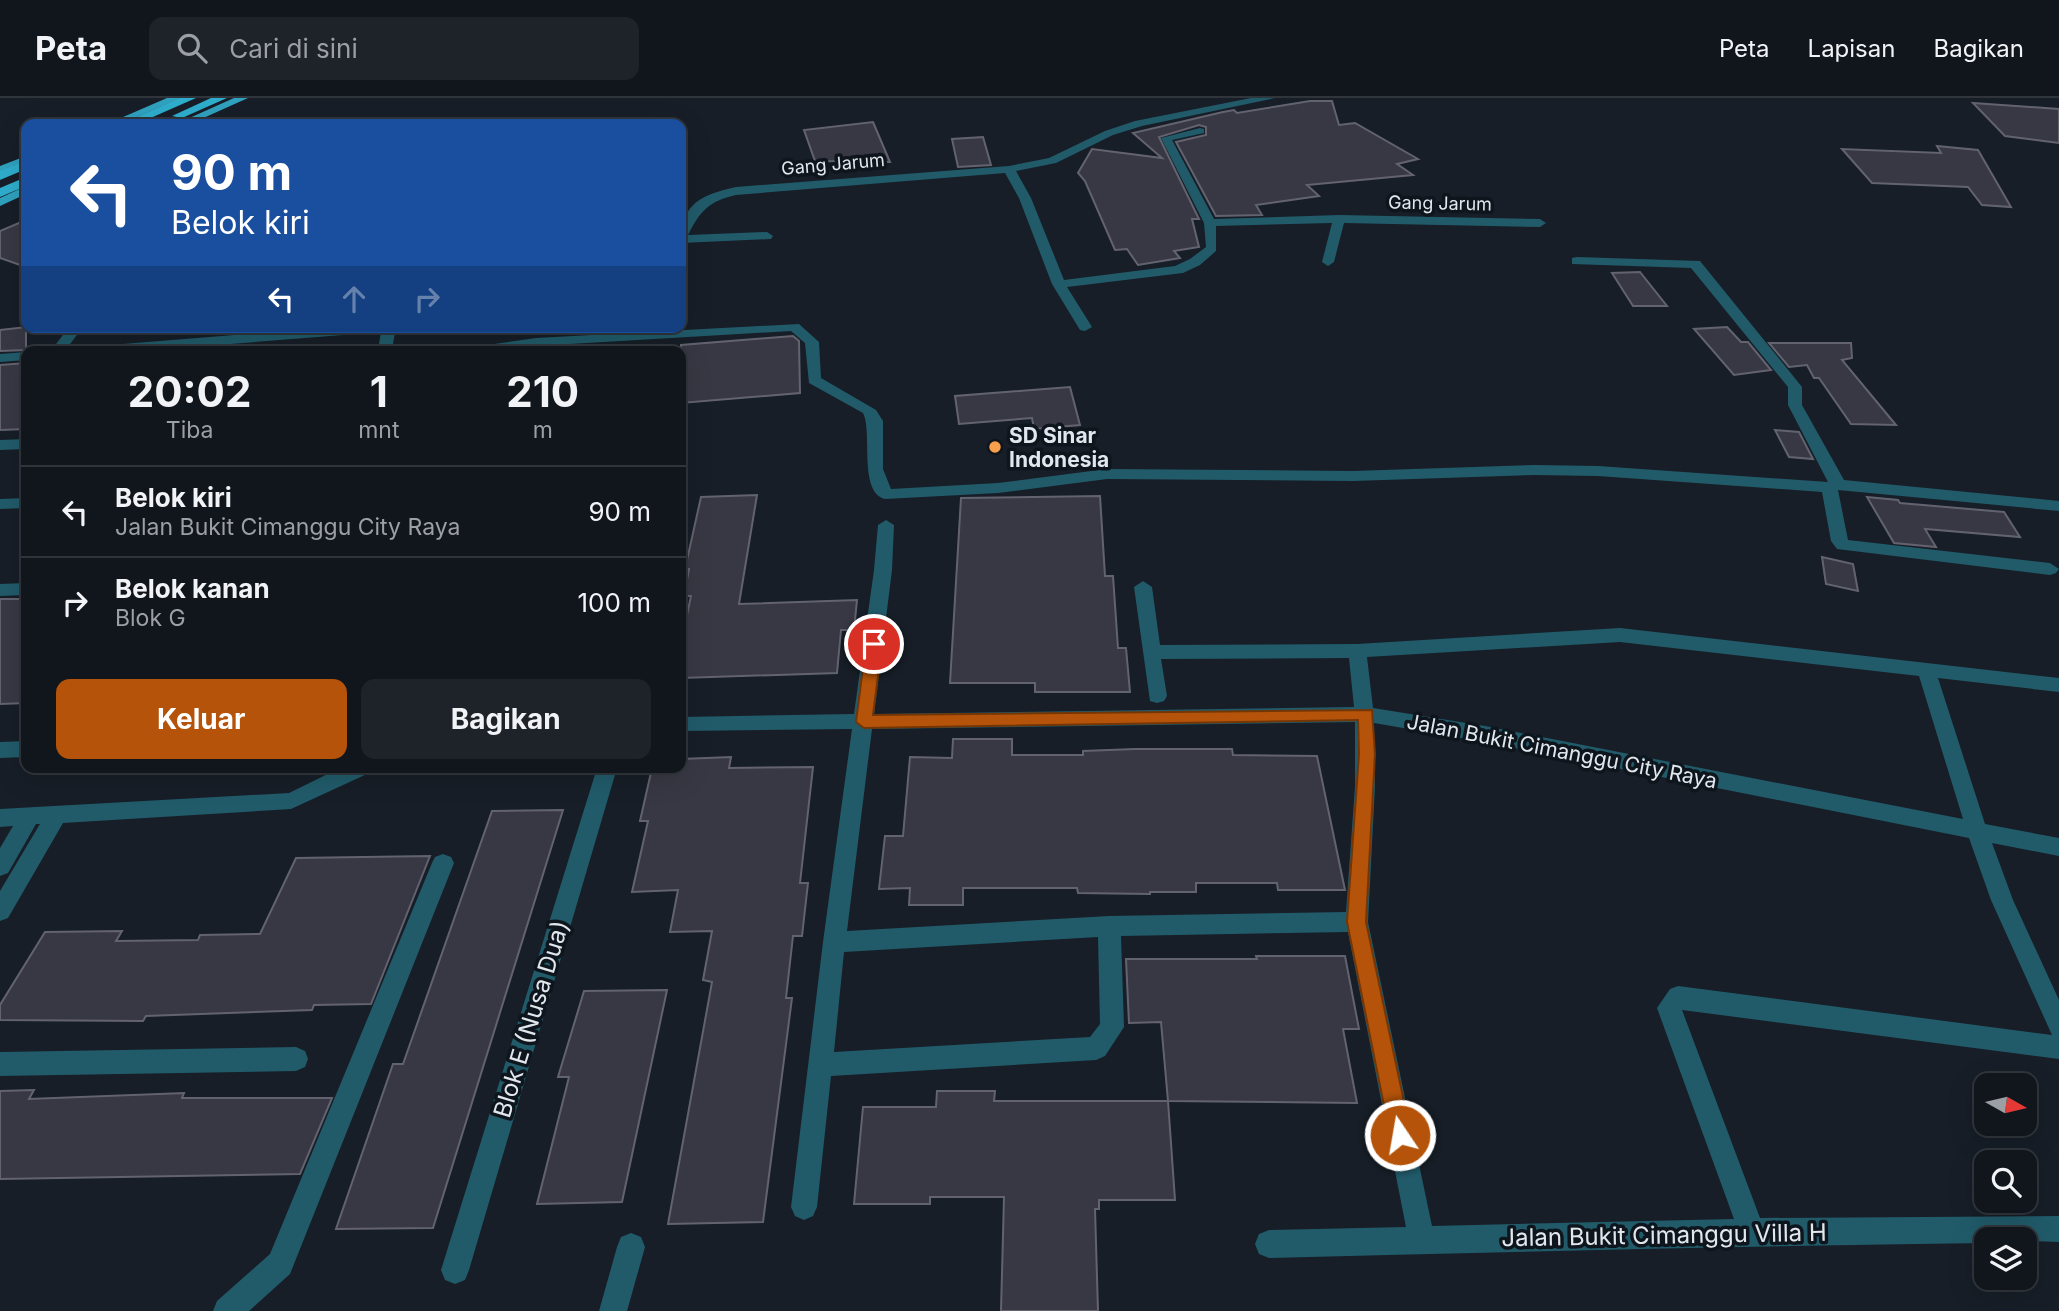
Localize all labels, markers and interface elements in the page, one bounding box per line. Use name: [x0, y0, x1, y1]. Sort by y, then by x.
search box: [149, 17, 639, 80]
text: Peta: [35, 28, 107, 68]
icon: search: [173, 29, 211, 67]
text: Cari di sini: [229, 33, 358, 64]
text: Peta: [1719, 34, 1770, 63]
text: Lapisan: [1808, 34, 1895, 63]
text: Bagikan: [1933, 34, 2024, 63]
text: 90 m: [171, 143, 292, 202]
icon: left: [56, 147, 147, 238]
street label: Gang Jarum: [780, 149, 886, 179]
street label: Gang Jarum: [1388, 192, 1492, 214]
text: Belok kiri: [171, 203, 310, 242]
icon: left: [262, 280, 300, 318]
icon: ahead: [335, 280, 373, 318]
icon: right: [408, 280, 446, 318]
text: 20:02: [128, 366, 251, 417]
text: 1: [370, 366, 388, 417]
text: 210: [506, 366, 579, 417]
text: Tiba: [166, 416, 213, 444]
text: mnt: [358, 416, 399, 444]
text: m: [533, 416, 553, 444]
place label: SD Sinar Indonesia: [1009, 423, 1109, 472]
marker: SD Sinar Indonesia: [987, 439, 1003, 455]
text: Belok kiri: [115, 482, 232, 513]
icon: left: [56, 493, 94, 531]
text: 90 m: [588, 496, 651, 527]
text: Jalan Bukit Cimanggu City Raya: [115, 513, 460, 541]
text: Belok kanan: [115, 573, 270, 604]
icon: right: [56, 584, 94, 622]
text: 100 m: [578, 587, 651, 618]
text: Blok G: [115, 604, 186, 632]
pin: [844, 614, 904, 674]
icon: arrive: [855, 625, 893, 663]
button: Keluar: [56, 679, 347, 759]
button: Bagikan: [361, 679, 651, 759]
street label: Jalan Bukit Cimanggu City Raya: [1405, 709, 1719, 793]
street label: Blok E (Nusa Dua): [487, 917, 575, 1121]
north arrow: [1974, 1073, 2037, 1136]
map controls: [1974, 1073, 2037, 1290]
position arrow: [1363, 1098, 1437, 1172]
button: search: [1974, 1150, 2037, 1213]
street label: Jalan Bukit Cimanggu Villa H: [1501, 1218, 1827, 1252]
button: layers: [1974, 1227, 2037, 1290]

